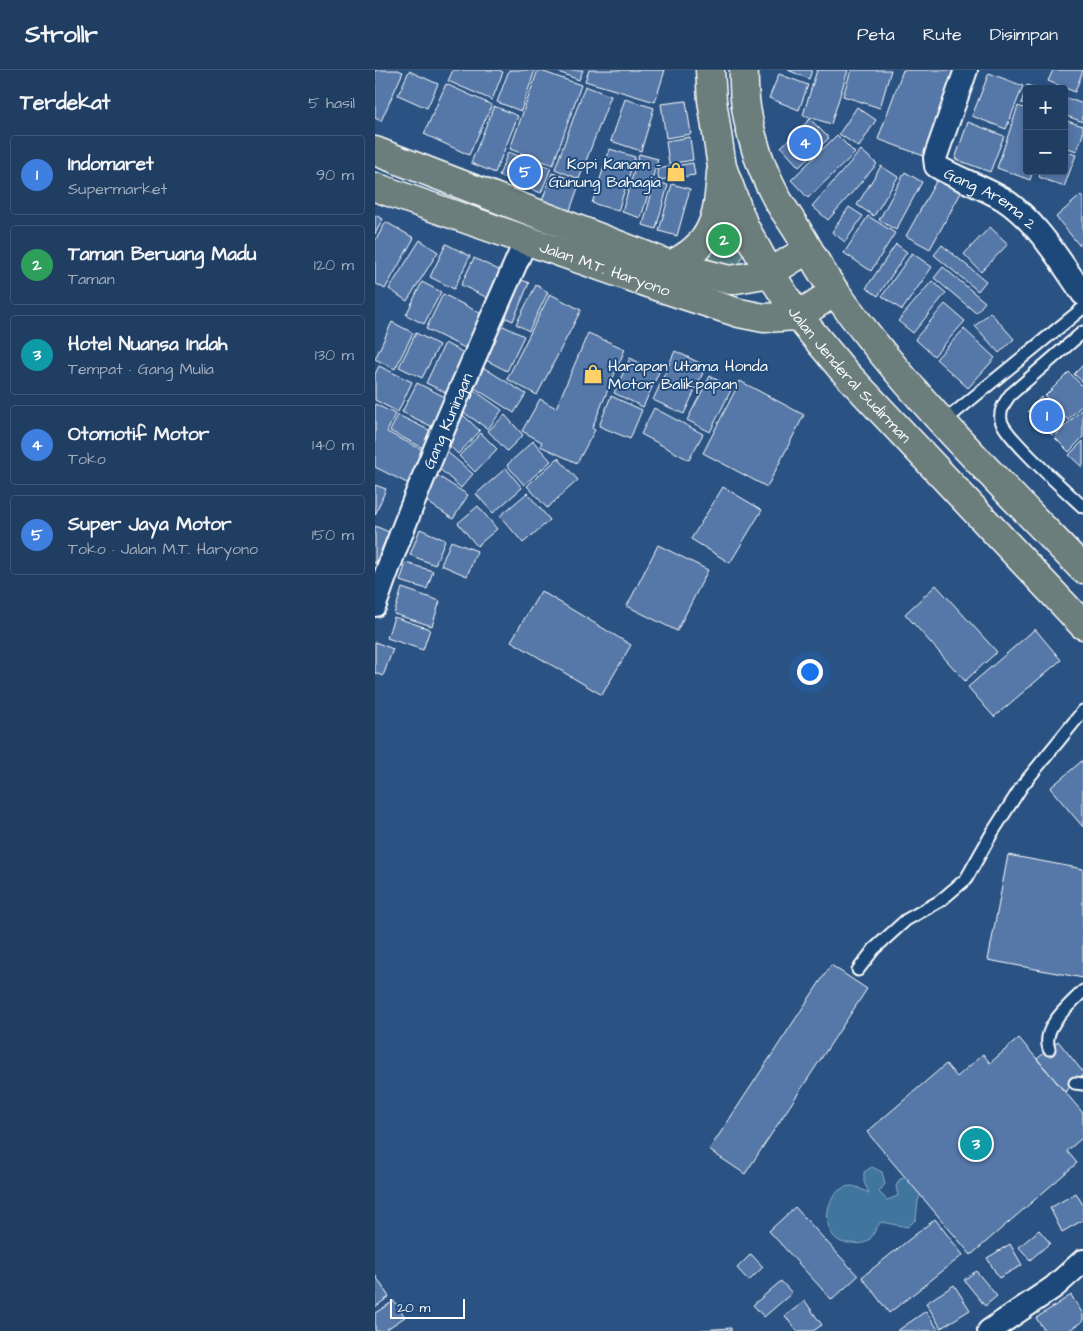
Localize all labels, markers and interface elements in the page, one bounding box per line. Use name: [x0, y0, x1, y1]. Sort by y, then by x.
text: Strollr: [25, 18, 98, 52]
text: Peta: [857, 22, 895, 47]
text: Rute: [923, 22, 962, 47]
text: Disimpan: [990, 22, 1058, 47]
map controls: [1023, 85, 1068, 175]
button: +: [1023, 85, 1068, 130]
text: Terdekat: [20, 88, 110, 117]
text: 5 hasil: [308, 92, 355, 114]
pin: 4: [789, 124, 821, 162]
button: −: [1023, 130, 1068, 175]
text: Indomaret: [68, 151, 154, 178]
pin: 5: [509, 153, 541, 191]
place label: Kopi Kanam - Gunung Bahagia: [549, 153, 661, 194]
shop icon: Kopi Kanam - Gunung Bahagia: [665, 161, 687, 183]
street label: Gang Arema 2: [940, 162, 1042, 235]
text: 1: [36, 164, 38, 186]
text: 90 m: [316, 164, 354, 186]
text: Supermarket: [68, 178, 167, 200]
pin: 2: [708, 221, 740, 259]
street label: Jalan M.T. Haryono: [536, 236, 673, 302]
text: Taman Beruang Madu: [68, 241, 256, 268]
text: 2: [32, 254, 42, 276]
text: 120 m: [314, 254, 354, 276]
text: Taman: [68, 268, 115, 290]
street label: Jalan Jenderal Sudirman: [783, 302, 916, 448]
text: Hotel Nuansa Indah: [68, 331, 227, 358]
text: 3: [33, 344, 41, 366]
text: 130 m: [315, 344, 354, 366]
place label: Harapan Utama Honda Motor Balikpapan: [608, 355, 768, 395]
text: Tempat · Gang Mulia: [68, 358, 214, 380]
shop icon: Harapan Utama Honda Motor Balikpapan: [582, 363, 604, 385]
street label: Gang Kuningan: [418, 370, 478, 473]
pin: 1: [1031, 397, 1063, 435]
text: Otomotif Motor: [68, 421, 209, 448]
text: 4: [32, 434, 42, 456]
text: 140 m: [312, 434, 354, 456]
text: Toko: [68, 448, 106, 470]
text: Super Jaya Motor: [68, 511, 232, 538]
text: 5: [31, 524, 43, 546]
text: 150 m: [312, 524, 354, 546]
text: Toko · Jalan M.T. Haryono: [68, 538, 258, 560]
your location: [797, 659, 823, 685]
pin: 3: [960, 1125, 992, 1163]
scale bar: [390, 1296, 465, 1319]
text: 20 m: [397, 1298, 430, 1318]

